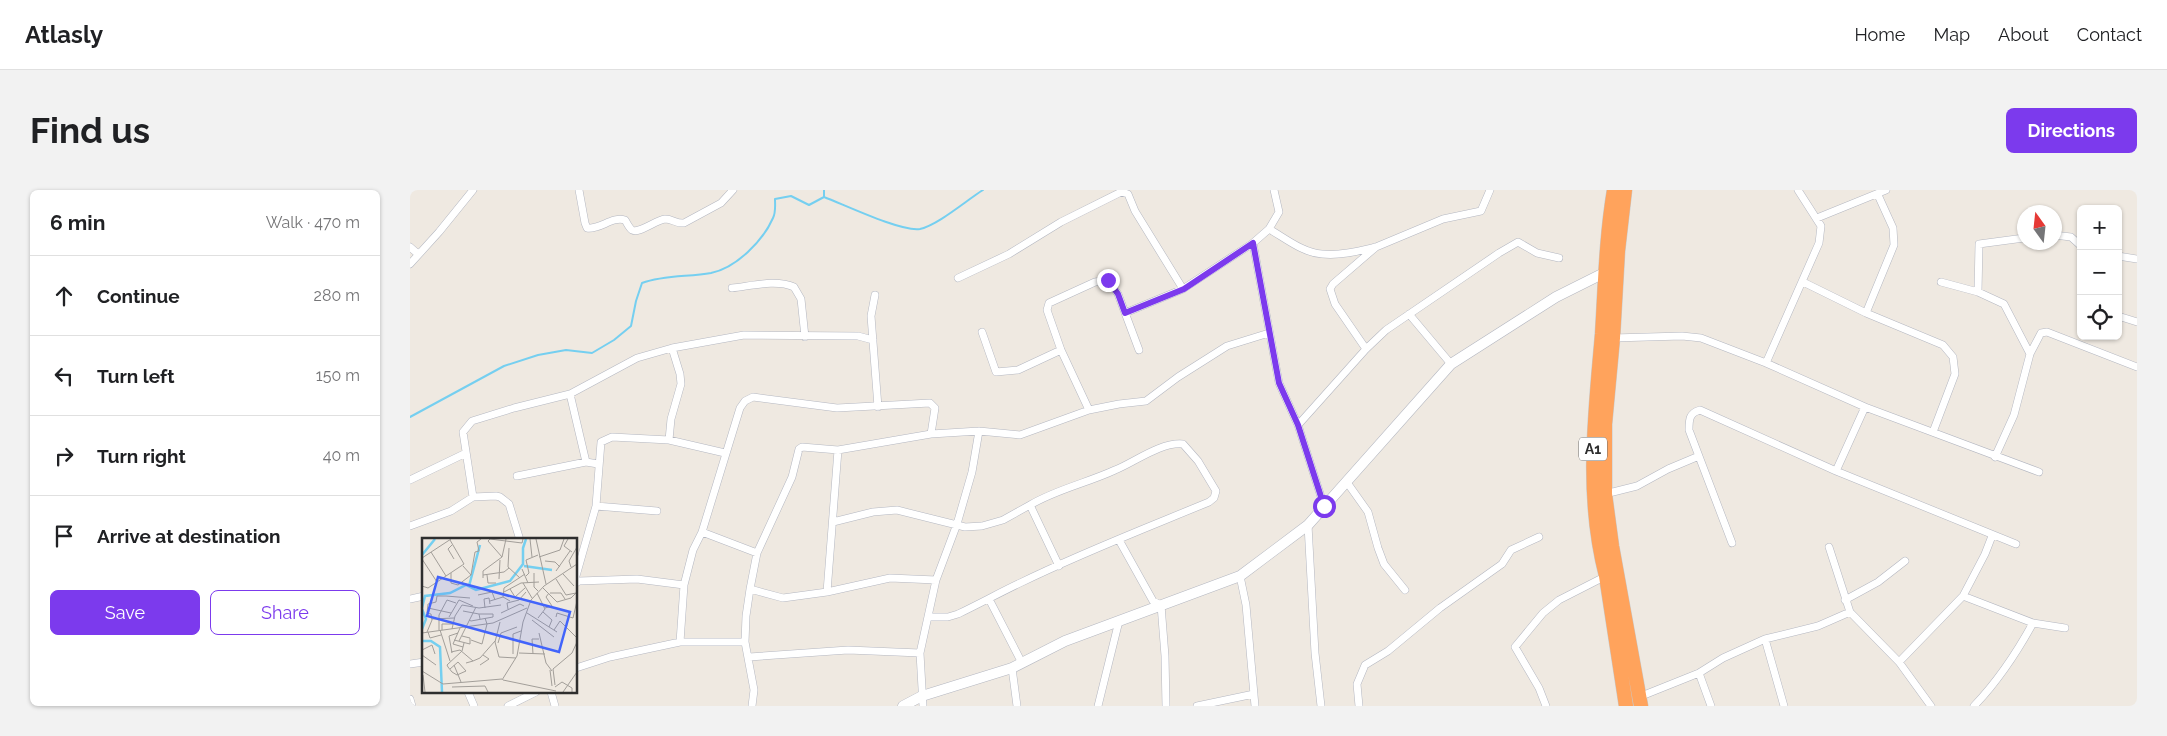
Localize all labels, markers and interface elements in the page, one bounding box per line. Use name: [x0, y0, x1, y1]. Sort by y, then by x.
text: Atlasly: [25, 20, 103, 49]
text: Home: [1854, 24, 1905, 45]
text: Map: [1933, 24, 1970, 45]
text: About: [1998, 24, 2049, 45]
text: Contact: [2077, 24, 2142, 45]
button: Directions: [2006, 108, 2137, 153]
text: Find us: [30, 110, 150, 151]
north arrow: [2017, 205, 2062, 250]
map controls: [2077, 205, 2122, 340]
button: +: [2077, 205, 2122, 250]
text: 6 min: [50, 210, 105, 235]
text: Walk · 470 m: [266, 213, 360, 232]
button: −: [2077, 250, 2122, 295]
route end: [1097, 269, 1120, 292]
icon: ahead: [50, 282, 78, 310]
text: Continue: [97, 285, 180, 307]
text: 280 m: [314, 286, 360, 305]
button: locate: [2077, 295, 2122, 340]
icon: left: [50, 362, 78, 390]
text: Turn left: [97, 365, 174, 387]
text: 150 m: [316, 366, 360, 385]
road number: A1: [1579, 438, 1607, 460]
icon: right: [50, 442, 78, 470]
text: Turn right: [97, 445, 186, 467]
text: 40 m: [323, 446, 360, 465]
route start: [1313, 495, 1336, 518]
icon: arrive: [50, 522, 78, 550]
text: Arrive at destination: [97, 525, 281, 547]
inset map: [422, 538, 578, 693]
button: Save: [50, 590, 200, 635]
button: Share: [210, 590, 360, 635]

